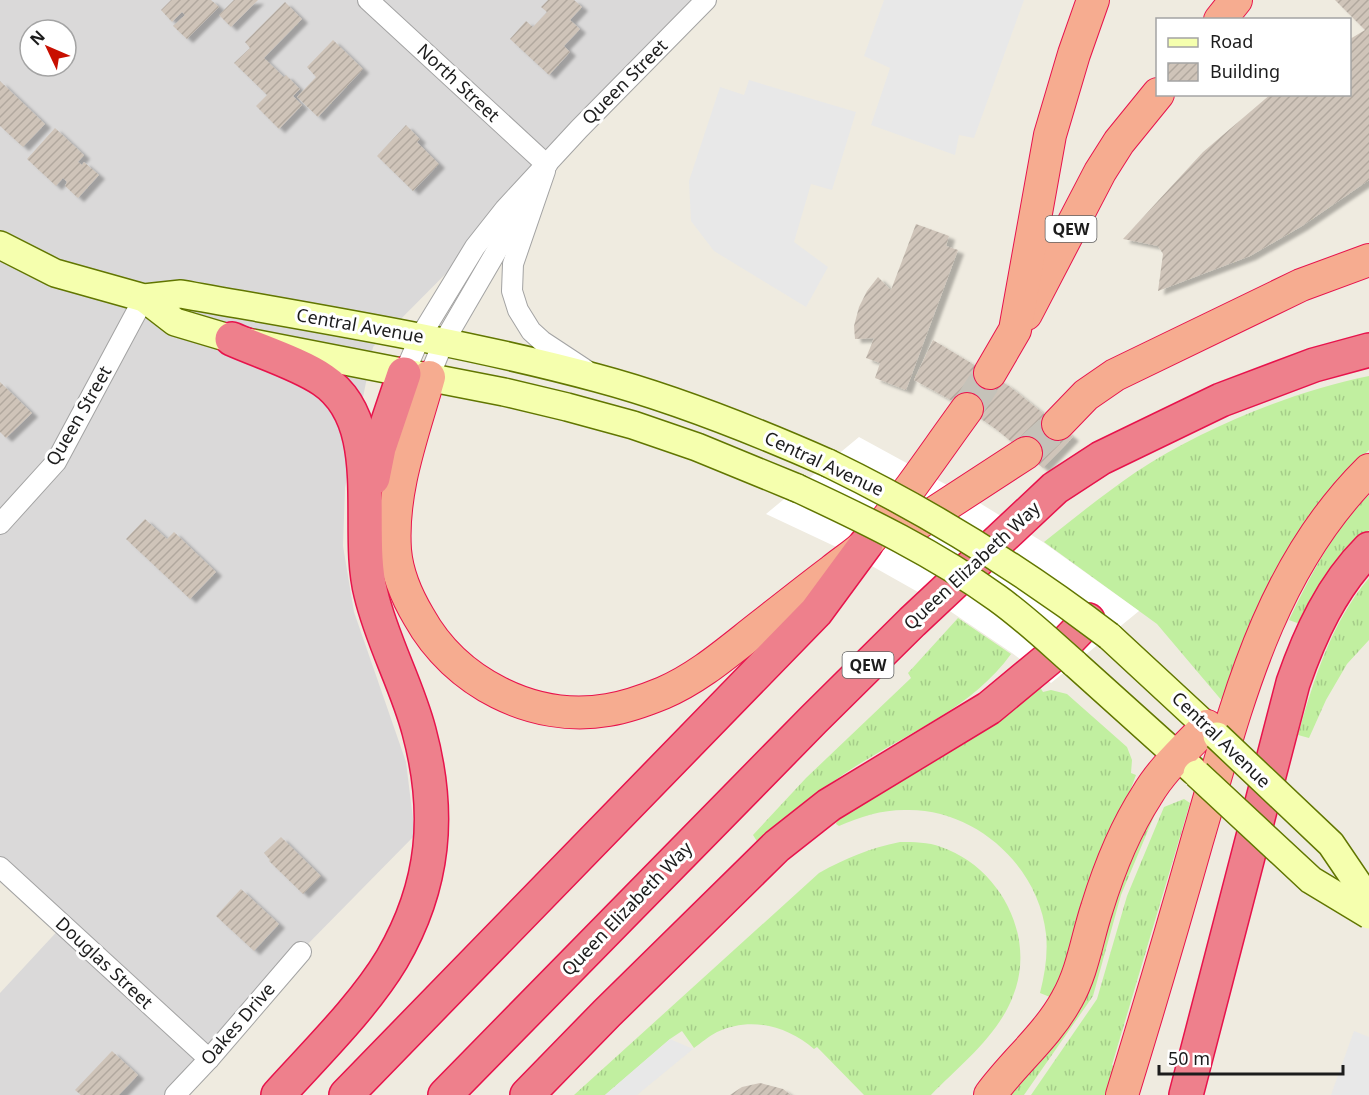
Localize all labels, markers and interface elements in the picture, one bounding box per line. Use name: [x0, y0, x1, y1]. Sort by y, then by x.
north arrow: [18, 18, 78, 78]
legend: [1156, 18, 1351, 96]
text: N: [25, 25, 50, 50]
text: Road: [1210, 29, 1253, 53]
street label: Queen Street: [576, 33, 673, 129]
street label: North Street: [412, 38, 505, 127]
text: Building: [1210, 59, 1280, 83]
road number: QEW: [1046, 216, 1096, 242]
street label: Central Avenue: [295, 302, 426, 348]
street label: Queen Street: [40, 361, 117, 470]
street label: Central Avenue: [761, 425, 888, 501]
street label: Queen Elizabeth Way: [898, 495, 1045, 635]
road number: QEW: [842, 652, 894, 678]
street label: Central Avenue: [1167, 686, 1276, 793]
street label: Queen Elizabeth Way: [556, 835, 697, 981]
street label: Douglas Street: [51, 911, 159, 1014]
street label: Oakes Drive: [195, 977, 280, 1070]
scale bar: [1159, 1038, 1344, 1076]
text: 50 m: [1168, 1046, 1210, 1070]

